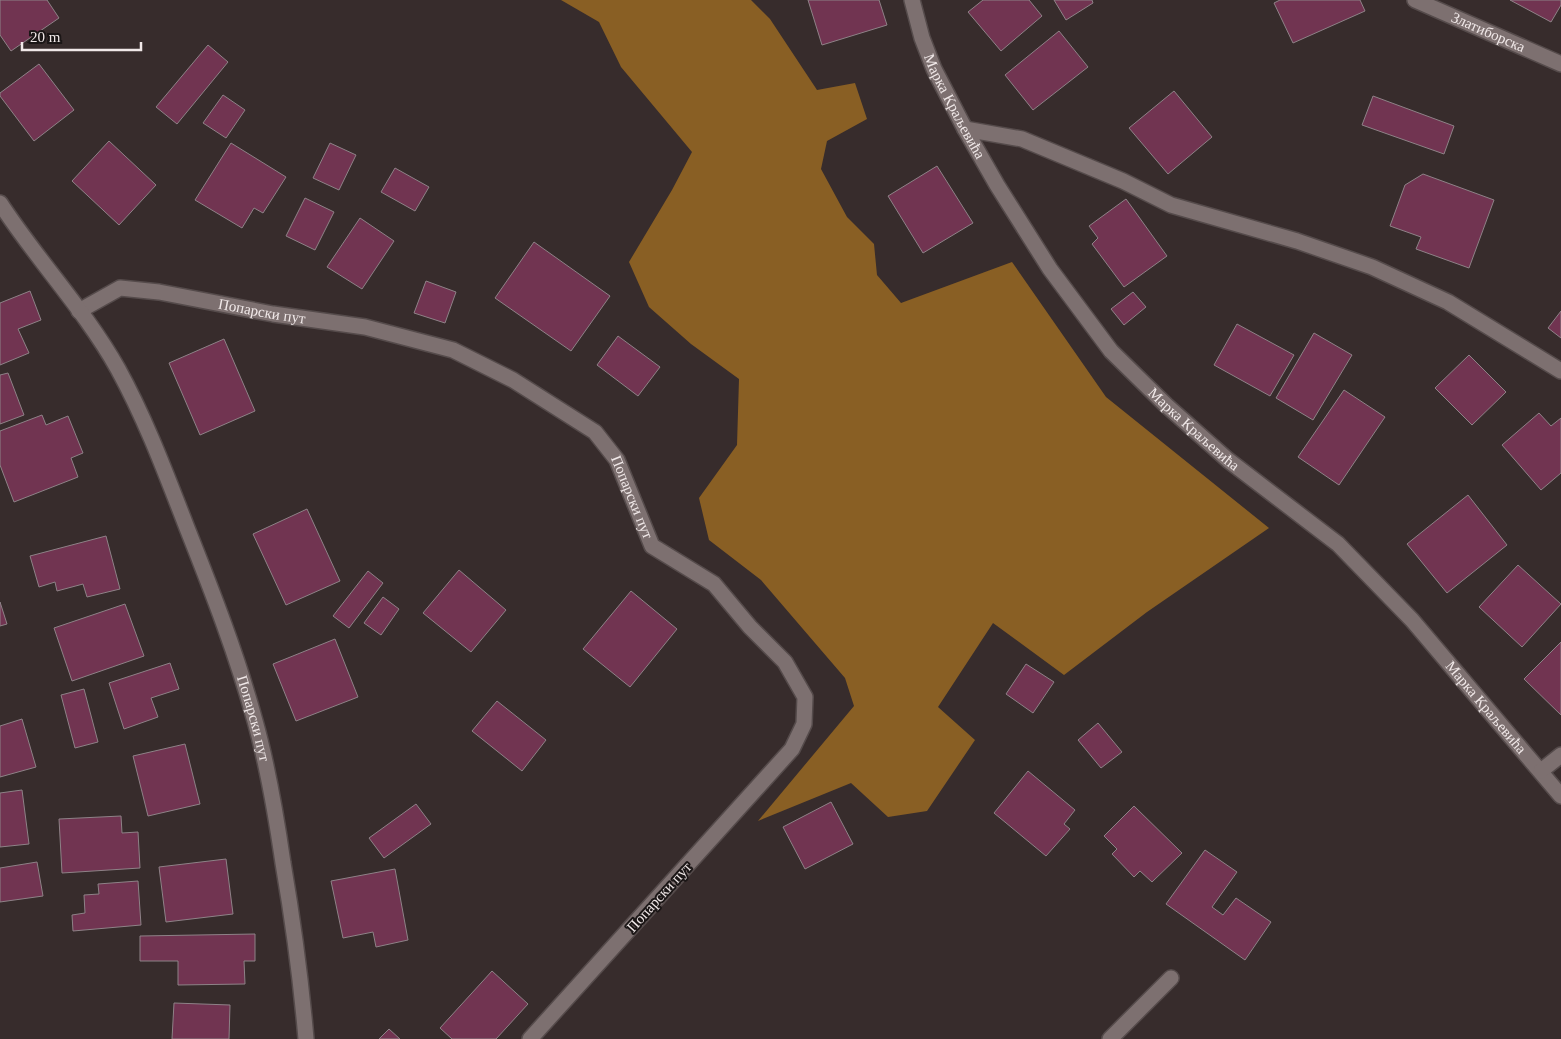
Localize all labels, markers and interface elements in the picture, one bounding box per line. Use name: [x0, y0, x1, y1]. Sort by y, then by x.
street label: Златиборска: [1449, 9, 1528, 55]
scale bar: [22, 20, 141, 52]
text: 20 m: [30, 29, 61, 45]
street label: Марка Краљевића: [921, 52, 988, 162]
street label: Попарски пут: [217, 296, 307, 327]
street label: Марка Краљевића: [1145, 384, 1243, 474]
street label: Попарски пут: [608, 453, 656, 541]
street label: Марка Краљевића: [1442, 658, 1530, 757]
street label: Попарски пут: [234, 673, 273, 763]
street label: Попарски пут: [624, 859, 695, 935]

